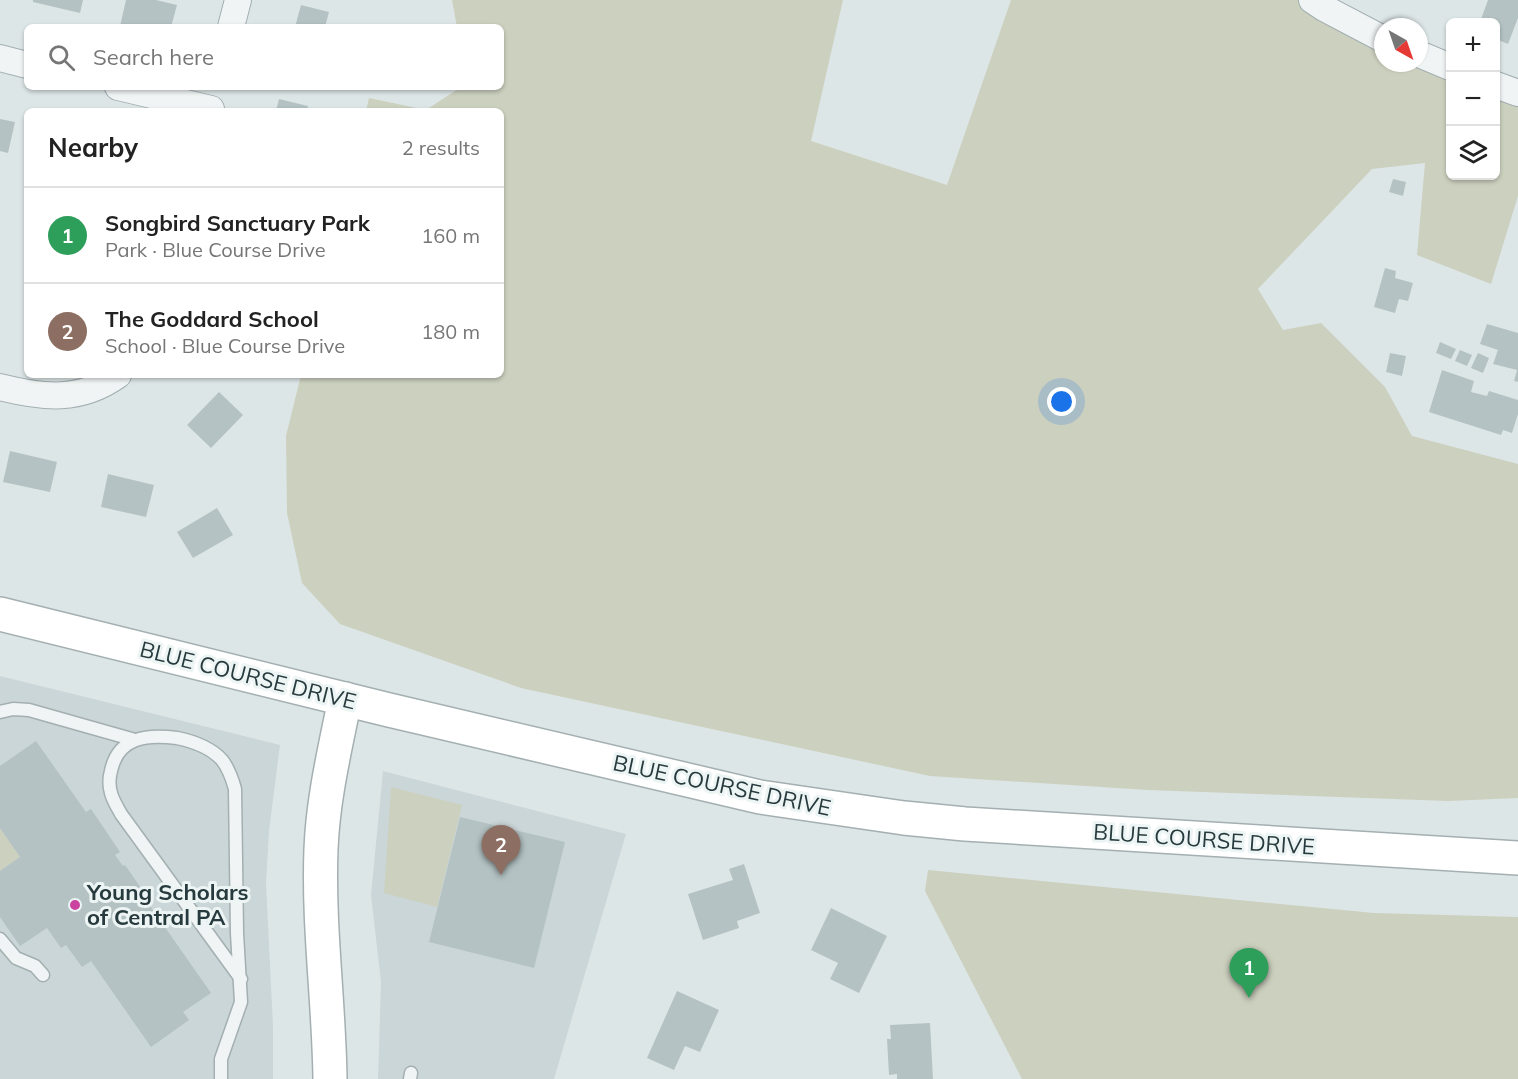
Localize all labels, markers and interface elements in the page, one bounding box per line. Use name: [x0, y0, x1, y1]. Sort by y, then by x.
north arrow: [1374, 18, 1428, 72]
map controls: [1446, 18, 1500, 180]
button: +: [1446, 18, 1500, 72]
search box: [24, 24, 504, 90]
icon: search: [45, 41, 78, 74]
text: Search here: [93, 43, 214, 71]
button: −: [1446, 72, 1500, 126]
button: layers: [1446, 126, 1500, 180]
text: Nearby: [48, 131, 138, 164]
text: 2 results: [402, 135, 480, 160]
text: Songbird Sanctuary Park: [105, 209, 370, 237]
text: 1: [62, 223, 74, 248]
text: 160 m: [421, 223, 480, 248]
text: Park · Blue Course Drive: [105, 237, 326, 262]
text: The Goddard School: [105, 305, 319, 333]
text: 2: [62, 319, 74, 344]
text: 180 m: [421, 319, 480, 344]
text: School · Blue Course Drive: [105, 333, 345, 358]
your location: [1047, 387, 1076, 416]
street label: BLUE COURSE DRIVE: [137, 635, 359, 715]
street label: BLUE COURSE DRIVE: [611, 748, 833, 822]
street label: BLUE COURSE DRIVE: [1092, 817, 1316, 861]
pin: 2: [482, 826, 520, 875]
place label: Young Scholars of Central PA: [86, 878, 249, 931]
marker: Young Scholars of Central PA: [68, 898, 82, 912]
pin: 1: [1230, 948, 1268, 998]

